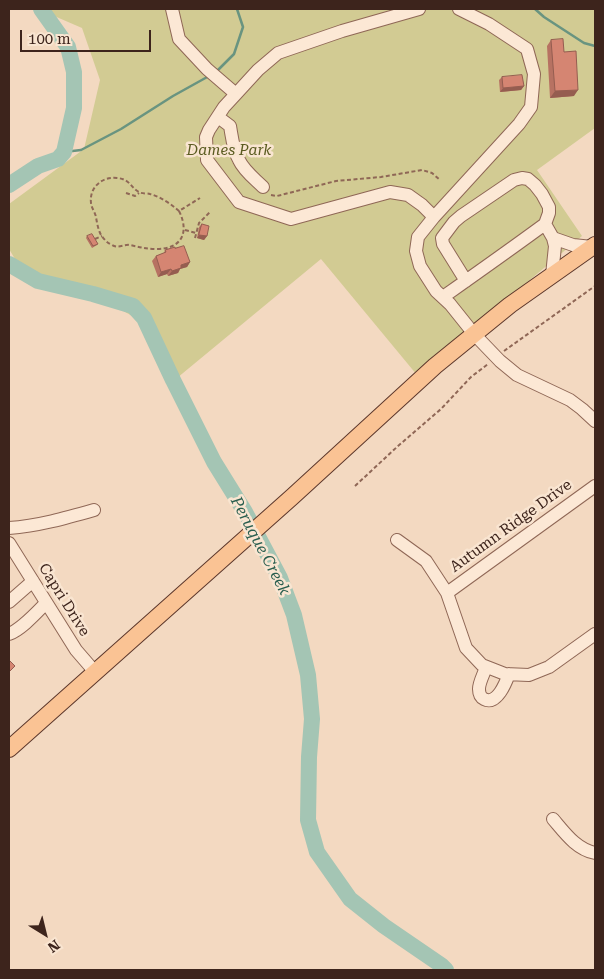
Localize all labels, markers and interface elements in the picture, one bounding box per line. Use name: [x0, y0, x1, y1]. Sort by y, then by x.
scale bar: [22, 20, 154, 52]
text: 100 m: [28, 30, 71, 48]
park label: Dames Park: [187, 142, 271, 160]
street label: Autumn Ridge Drive: [447, 476, 575, 576]
water label: Peruque Creek: [226, 494, 294, 598]
street label: Capri Drive: [34, 560, 94, 640]
north arrow: [20, 909, 70, 959]
text: N: [45, 936, 63, 956]

